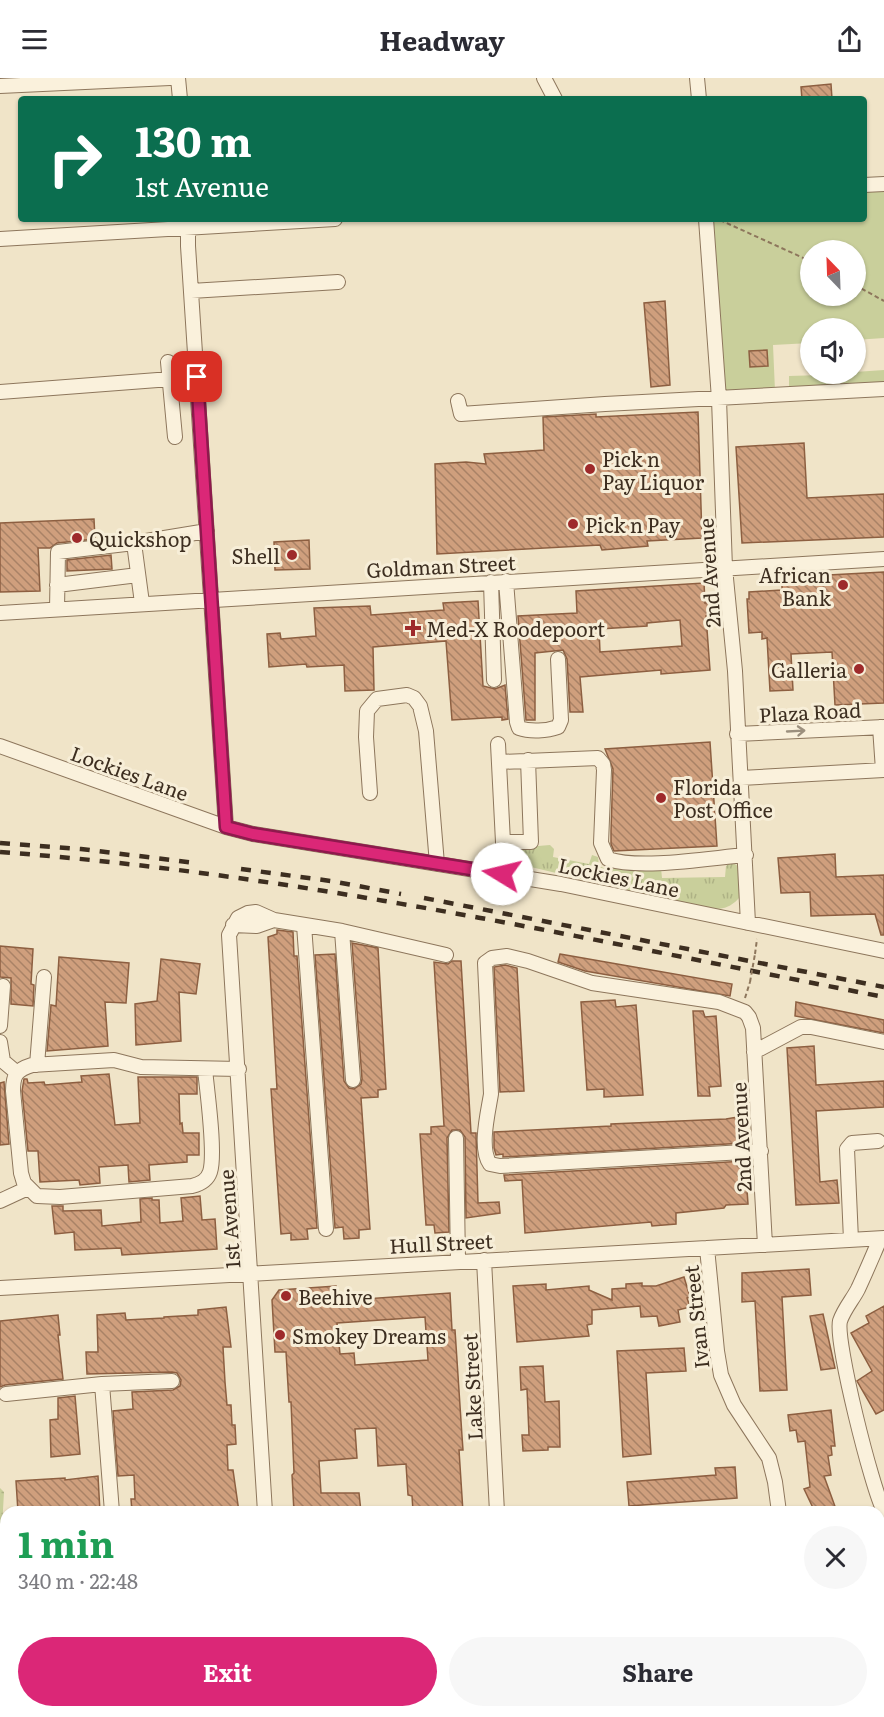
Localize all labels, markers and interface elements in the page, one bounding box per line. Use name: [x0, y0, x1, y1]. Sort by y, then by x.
text: Headway: [379, 19, 505, 59]
icon: menu: [18, 23, 51, 56]
icon: share: [833, 23, 866, 56]
text: 130 m: [135, 108, 252, 170]
icon: right: [36, 120, 114, 198]
text: 1st Avenue: [135, 165, 269, 205]
north arrow: [800, 240, 866, 306]
map controls: [800, 240, 866, 384]
button: sound: [800, 318, 866, 384]
pin: [171, 351, 222, 402]
icon: arrive: [180, 360, 213, 393]
place label: Pick n Pay Liquor: [602, 443, 705, 496]
marker: Pick n Pay Liquor: [583, 462, 597, 476]
place label: Pick n Pay: [585, 509, 681, 539]
marker: Pick n Pay: [566, 517, 580, 531]
street label: 2nd Avenue: [689, 517, 727, 629]
place label: Quickshop: [89, 523, 192, 553]
marker: Quickshop: [70, 531, 84, 545]
place label: Shell: [231, 540, 280, 570]
street label: Goldman Street: [366, 546, 516, 584]
marker: Shell: [285, 548, 299, 562]
place label: African Bank: [759, 559, 832, 612]
marker: African Bank: [836, 578, 850, 592]
place label: Med-X Roodepoort: [426, 613, 605, 643]
marker: Med-X Roodepoort: [404, 619, 422, 637]
place label: Galleria: [771, 654, 847, 684]
marker: Galleria: [852, 662, 866, 676]
street label: Plaza Road: [758, 693, 862, 729]
one-way arrow: [785, 726, 805, 737]
street label: Lockies Lane: [67, 737, 193, 807]
place label: Florida Post Office: [673, 771, 773, 824]
marker: Florida Post Office: [654, 791, 668, 805]
position arrow: [470, 842, 534, 906]
street label: Lockies Lane: [556, 849, 682, 903]
street label: 2nd Avenue: [722, 1081, 758, 1193]
street label: 1st Avenue: [210, 1168, 246, 1270]
street label: Hull Street: [388, 1224, 494, 1260]
street label: Ivan Street: [675, 1264, 715, 1370]
place label: Beehive: [298, 1281, 373, 1311]
marker: Beehive: [279, 1289, 293, 1303]
place label: Smokey Dreams: [292, 1320, 446, 1350]
marker: Smokey Dreams: [273, 1328, 287, 1342]
street label: Lake Street: [453, 1333, 489, 1441]
text: 1 min: [18, 1516, 114, 1569]
button: close: [804, 1526, 867, 1589]
text: 340 m · 22:48: [18, 1565, 138, 1595]
button: Exit: [18, 1637, 437, 1706]
button: Share: [449, 1637, 867, 1706]

